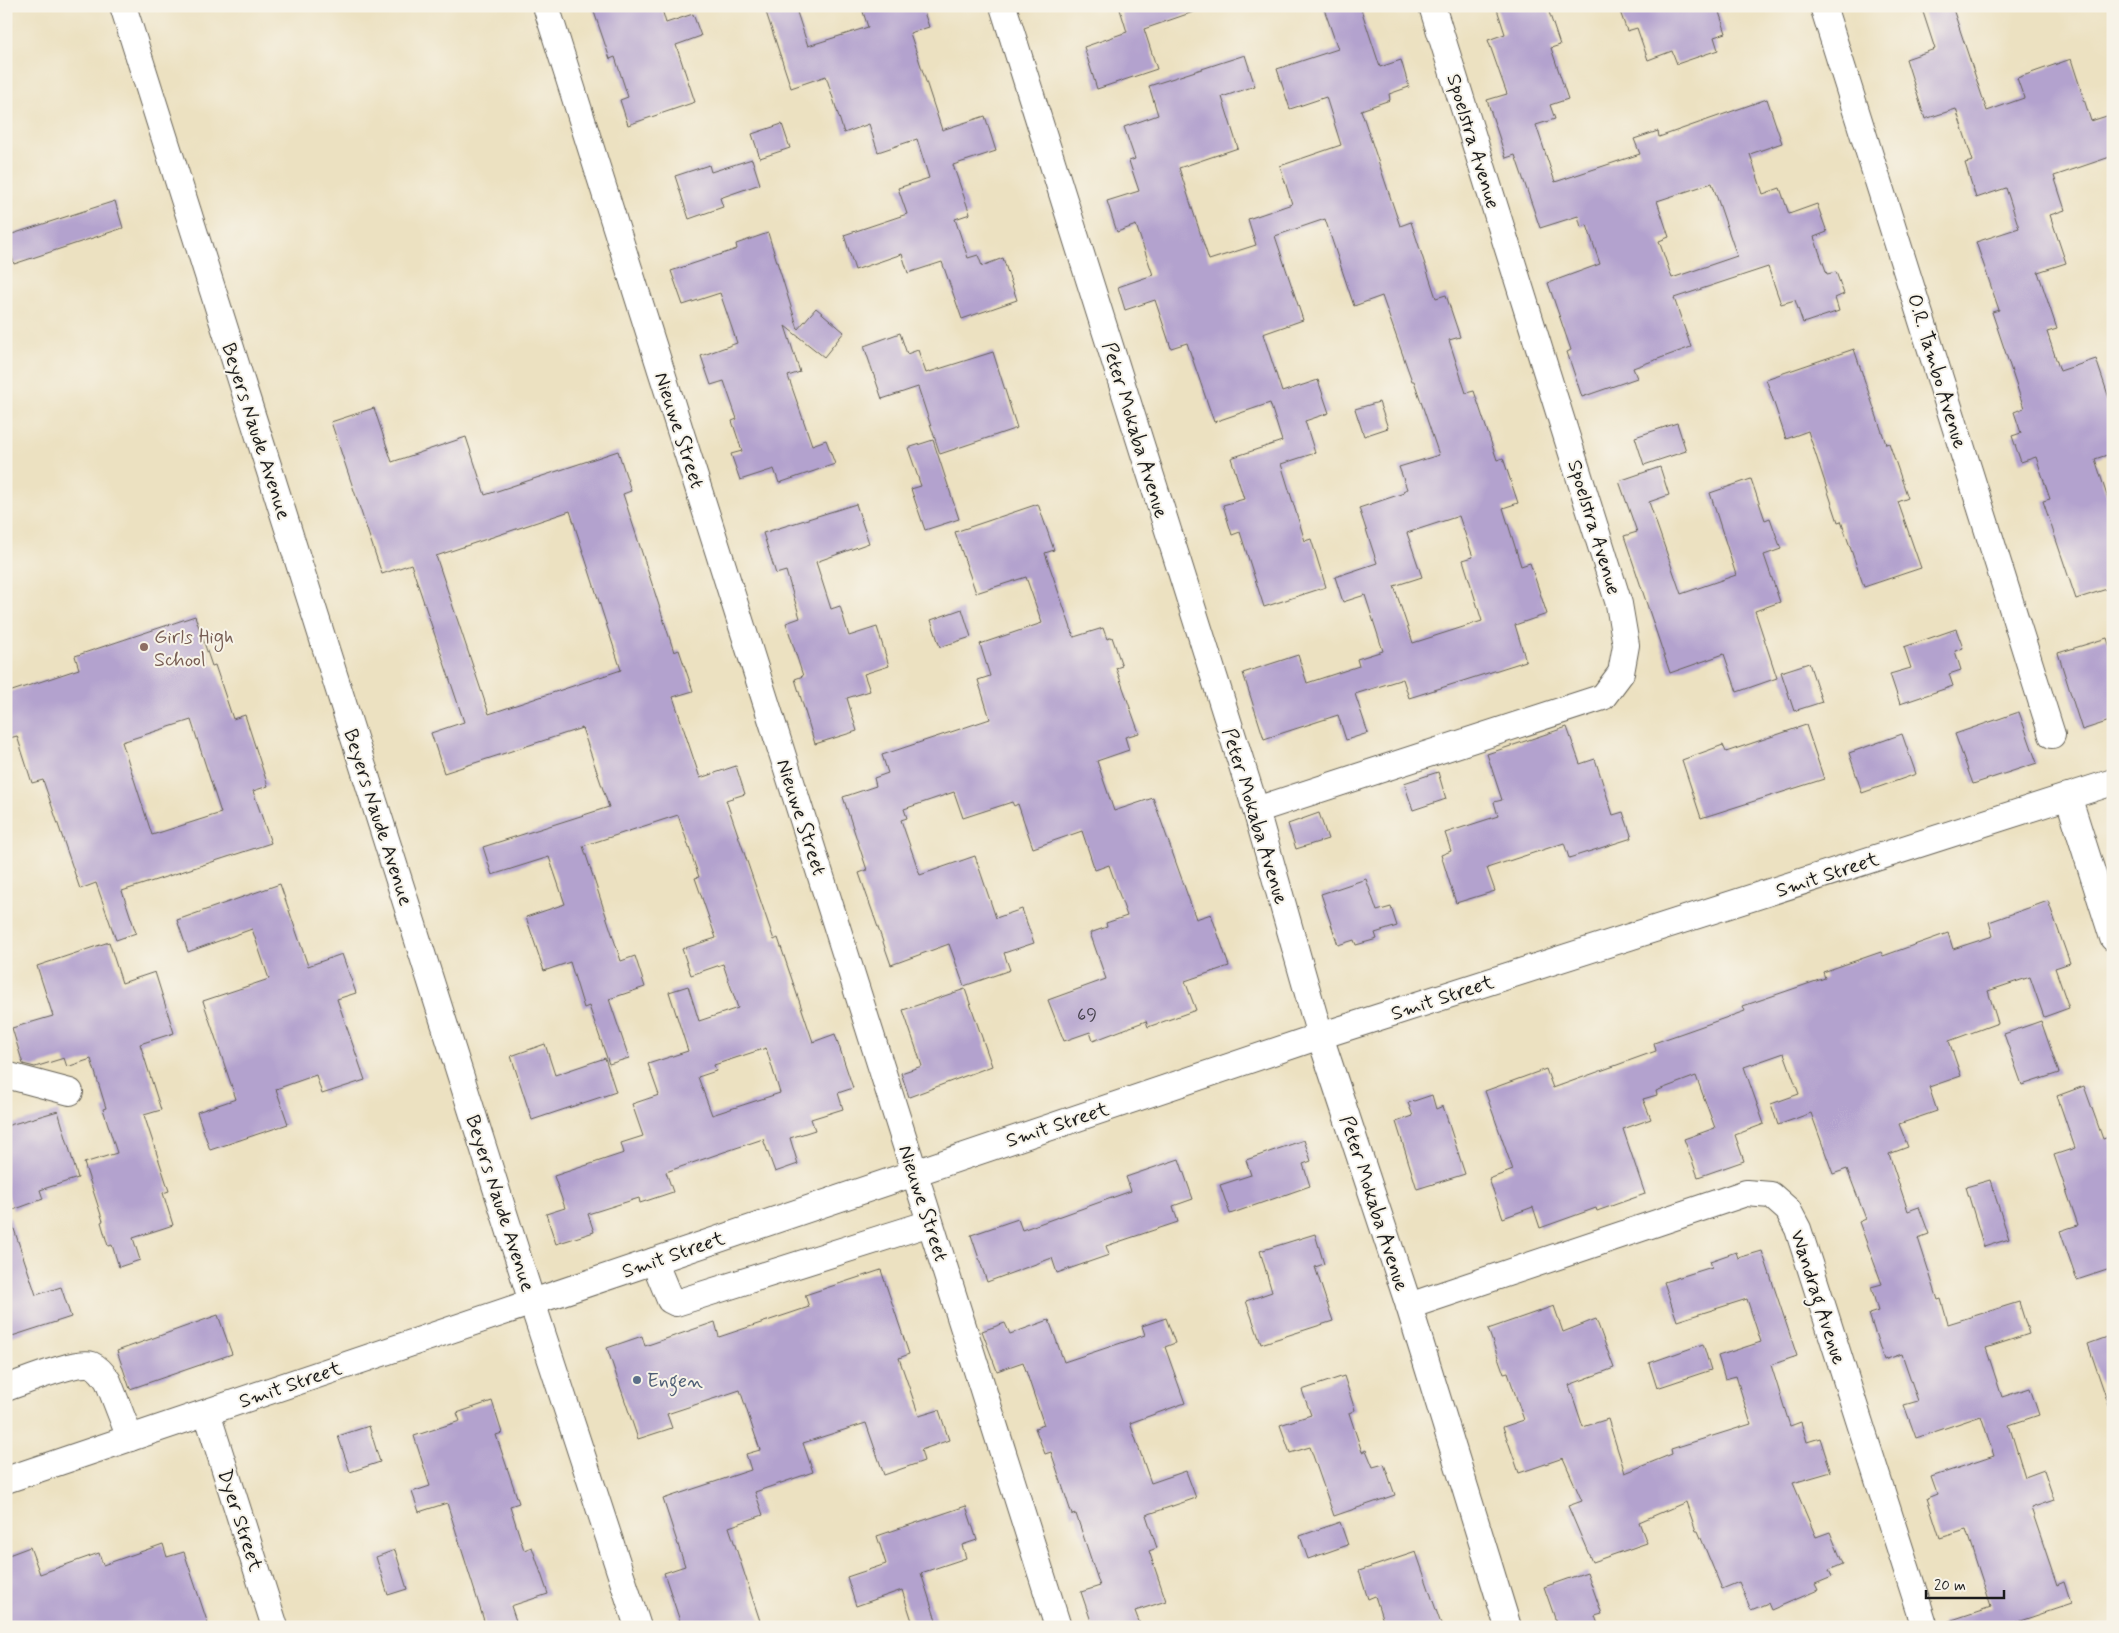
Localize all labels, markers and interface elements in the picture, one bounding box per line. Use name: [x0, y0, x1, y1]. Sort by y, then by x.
street label: Spoelstra Avenue: [1439, 71, 1506, 212]
street label: O.R. Tambo Avenue: [1900, 291, 1973, 452]
street label: Peter Mokaba Avenue: [1095, 339, 1174, 522]
street label: Beyers Naude Avenue: [214, 340, 297, 523]
street label: Nieuwe Street: [647, 369, 710, 492]
street label: Spoelstra Avenue: [1560, 457, 1627, 598]
place label: Girls High School: [154, 624, 234, 674]
marker: Girls High School: [138, 641, 150, 653]
street label: Peter Mokaba Avenue: [1215, 725, 1294, 908]
street label: Beyers Naude Avenue: [336, 726, 419, 909]
street label: Nieuwe Street: [769, 756, 832, 879]
street label: Smit Street: [1773, 846, 1883, 905]
street label: Smit Street: [1388, 969, 1498, 1028]
house number: 69: [1077, 1003, 1097, 1027]
street label: Smit Street: [1003, 1096, 1113, 1155]
street label: Beyers Naude Avenue: [458, 1112, 541, 1295]
street label: Peter Mokaba Avenue: [1332, 1112, 1415, 1295]
street label: Nieuwe Street: [891, 1142, 954, 1265]
street label: Smit Street: [619, 1225, 729, 1286]
street label: Wandrag Avenue: [1781, 1227, 1852, 1369]
street label: Smit Street: [236, 1355, 346, 1416]
place label: Engen: [647, 1368, 703, 1397]
marker: Engen: [631, 1374, 643, 1386]
street label: Dyer Street: [210, 1466, 269, 1575]
scale bar: [1926, 1568, 2004, 1600]
text: 20 m: [1934, 1576, 1966, 1596]

